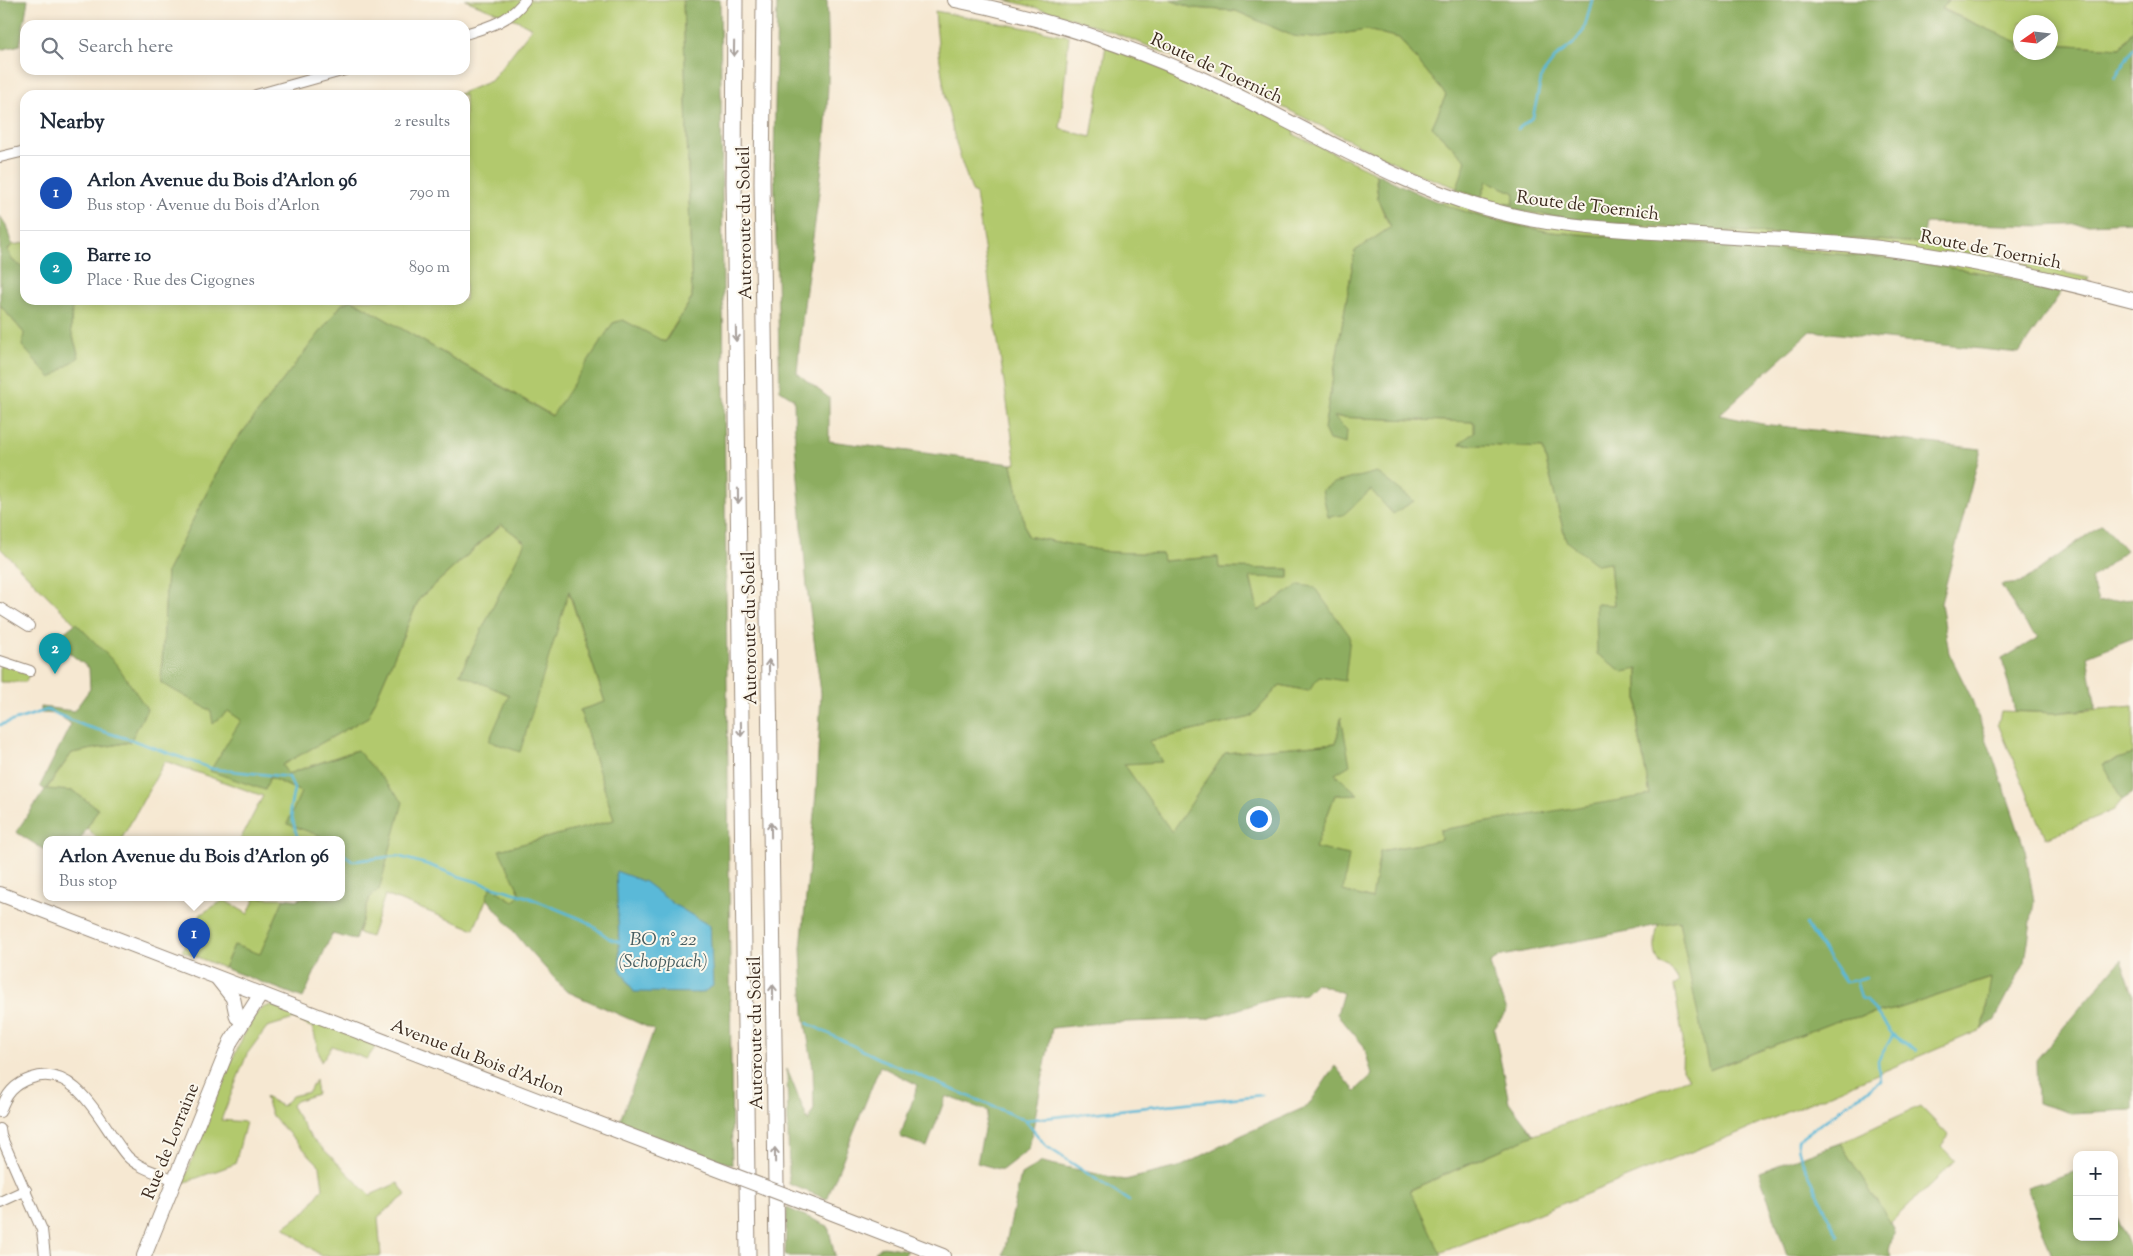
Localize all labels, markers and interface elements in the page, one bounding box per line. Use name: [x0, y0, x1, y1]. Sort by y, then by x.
north arrow: [2013, 15, 2058, 60]
search box: [20, 20, 470, 75]
street label: Route de Toernich: [1146, 28, 1287, 112]
icon: search: [38, 34, 66, 62]
text: Search here: [78, 34, 173, 61]
one-way arrow: [729, 40, 739, 56]
text: Nearby: [40, 108, 105, 138]
text: 2 results: [394, 111, 450, 134]
street label: Autoroute du Soleil: [732, 146, 760, 300]
text: Arlon Avenue du Bois d'Arlon 96: [87, 168, 357, 195]
text: 1: [53, 182, 59, 205]
text: 790 m: [409, 182, 450, 205]
street label: Route de Toernich: [1515, 185, 1661, 229]
text: Bus stop · Avenue du Bois d'Arlon: [87, 195, 320, 218]
street label: Route de Toernich: [1918, 225, 2064, 278]
text: Barre 10: [87, 243, 151, 270]
text: 2: [52, 257, 60, 280]
text: 890 m: [409, 257, 450, 280]
text: Place · Rue des Cigognes: [87, 270, 255, 293]
one-way arrow: [731, 325, 741, 341]
one-way arrow: [733, 488, 743, 504]
street label: Autoroute du Soleil: [737, 551, 765, 705]
pin: 2: [39, 633, 71, 674]
one-way arrow: [764, 660, 773, 676]
one-way arrow: [736, 720, 746, 736]
your location: [1246, 806, 1272, 832]
one-way arrow: [766, 822, 776, 838]
popup: [43, 836, 345, 901]
text: Arlon Avenue du Bois d'Arlon 96: [59, 844, 329, 871]
text: Bus stop: [59, 871, 117, 894]
pin: 1: [178, 918, 210, 959]
water label: BO n° 22 (Schoppach): [618, 927, 708, 976]
street label: Autoroute du Soleil: [743, 956, 771, 1110]
one-way arrow: [768, 985, 778, 1001]
street label: Avenue du Bois d'Arlon: [387, 1014, 568, 1104]
street label: Rue de Lorraine: [137, 1080, 207, 1204]
one-way arrow: [770, 1147, 780, 1164]
map controls: [2073, 1151, 2118, 1241]
button: +: [2073, 1151, 2118, 1196]
button: −: [2073, 1196, 2118, 1241]

